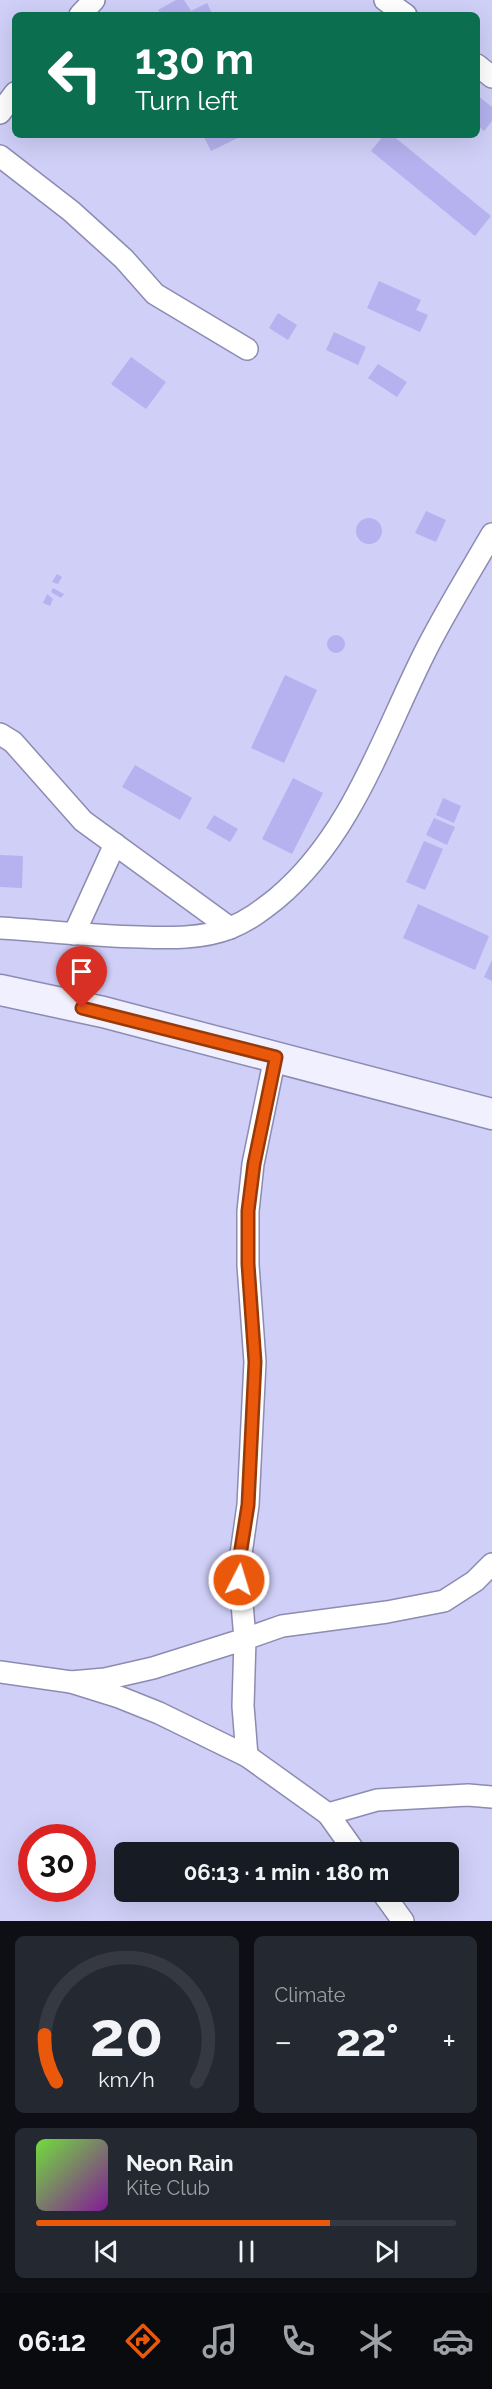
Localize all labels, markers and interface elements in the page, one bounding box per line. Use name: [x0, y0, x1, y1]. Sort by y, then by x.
text: 130 m: [135, 35, 254, 84]
icon: left: [36, 36, 114, 114]
text: Turn left: [135, 85, 238, 116]
pin: [56, 946, 107, 1008]
icon: arrive: [65, 955, 98, 988]
position arrow: [207, 1548, 271, 1612]
speed limit sign: 30: [18, 1824, 96, 1902]
text: 06:13 · 1 min · 180 m: [184, 1859, 389, 1885]
text: Climate: [275, 1983, 346, 2007]
text: 20: [90, 1997, 163, 2071]
text: 22°: [336, 2014, 399, 2067]
text: −: [275, 2022, 292, 2061]
text: +: [442, 2022, 456, 2061]
text: km/h: [98, 2067, 155, 2092]
text: Neon Rain: [126, 2150, 234, 2176]
text: Kite Club: [126, 2176, 210, 2200]
icon: previous: [90, 2235, 123, 2268]
icon: pause: [230, 2235, 263, 2268]
icon: next: [370, 2235, 403, 2268]
icon: directions: [122, 2320, 164, 2362]
icon: music: [199, 2320, 241, 2362]
icon: phone: [277, 2320, 319, 2362]
icon: climate: [355, 2320, 397, 2362]
icon: car: [432, 2320, 474, 2362]
text: 06:12: [18, 2326, 86, 2357]

